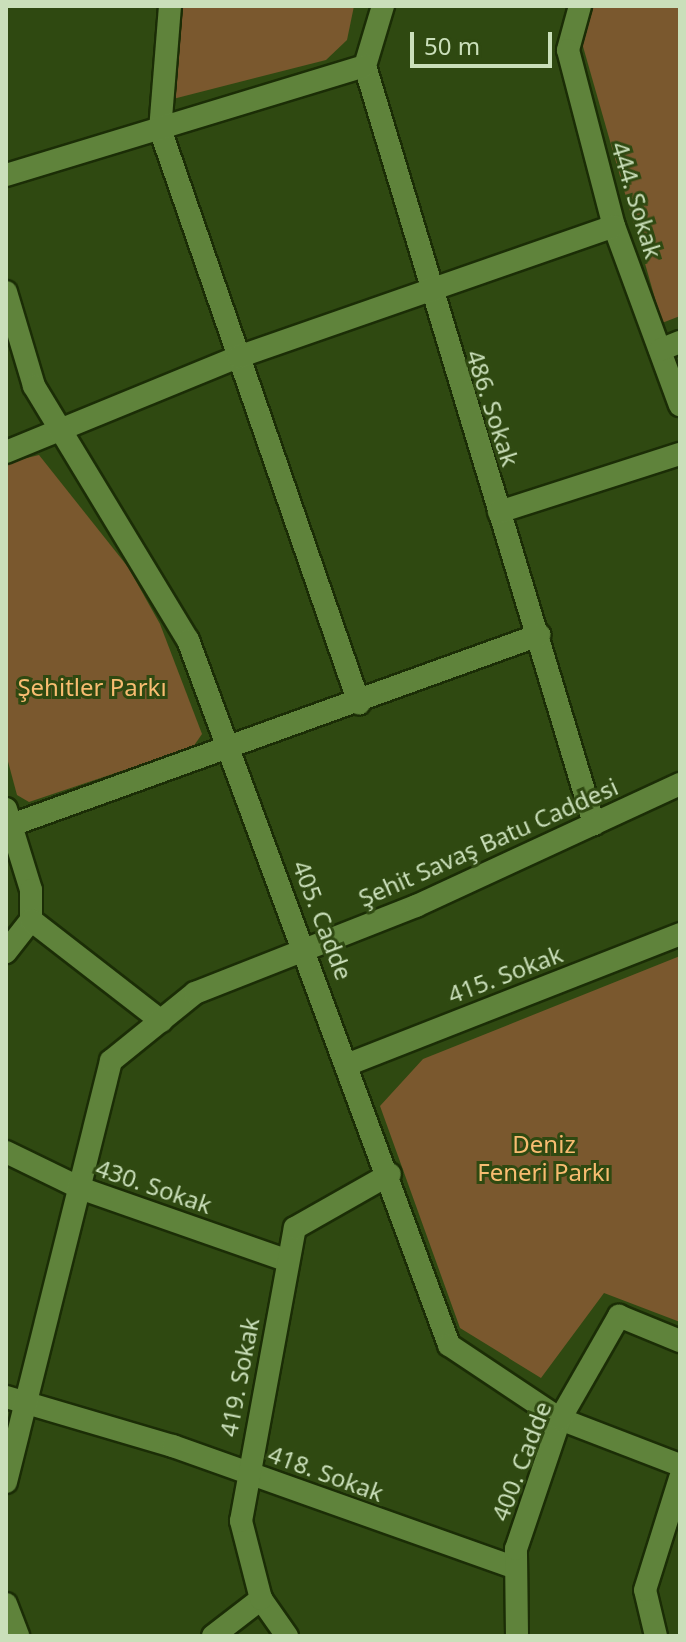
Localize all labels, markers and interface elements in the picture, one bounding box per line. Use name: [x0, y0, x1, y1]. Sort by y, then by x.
scale bar: [414, 16, 556, 66]
text: 50 m: [424, 29, 480, 62]
street label: 444. Sokak: [606, 138, 668, 262]
street label: 486. Sokak: [461, 346, 525, 470]
park label: Şehitler Parkı: [17, 673, 167, 701]
street label: Şehit Savaş Batu Caddesi: [354, 772, 622, 912]
street label: 405. Cadde: [287, 856, 359, 984]
street label: 415. Sokak: [444, 939, 566, 1009]
park label: Deniz Feneri Parkı: [477, 1130, 611, 1186]
street label: 430. Sokak: [92, 1153, 216, 1219]
street label: 419. Sokak: [213, 1315, 265, 1439]
street label: 400. Cadde: [485, 1397, 557, 1525]
street label: 418. Sokak: [264, 1439, 388, 1507]

